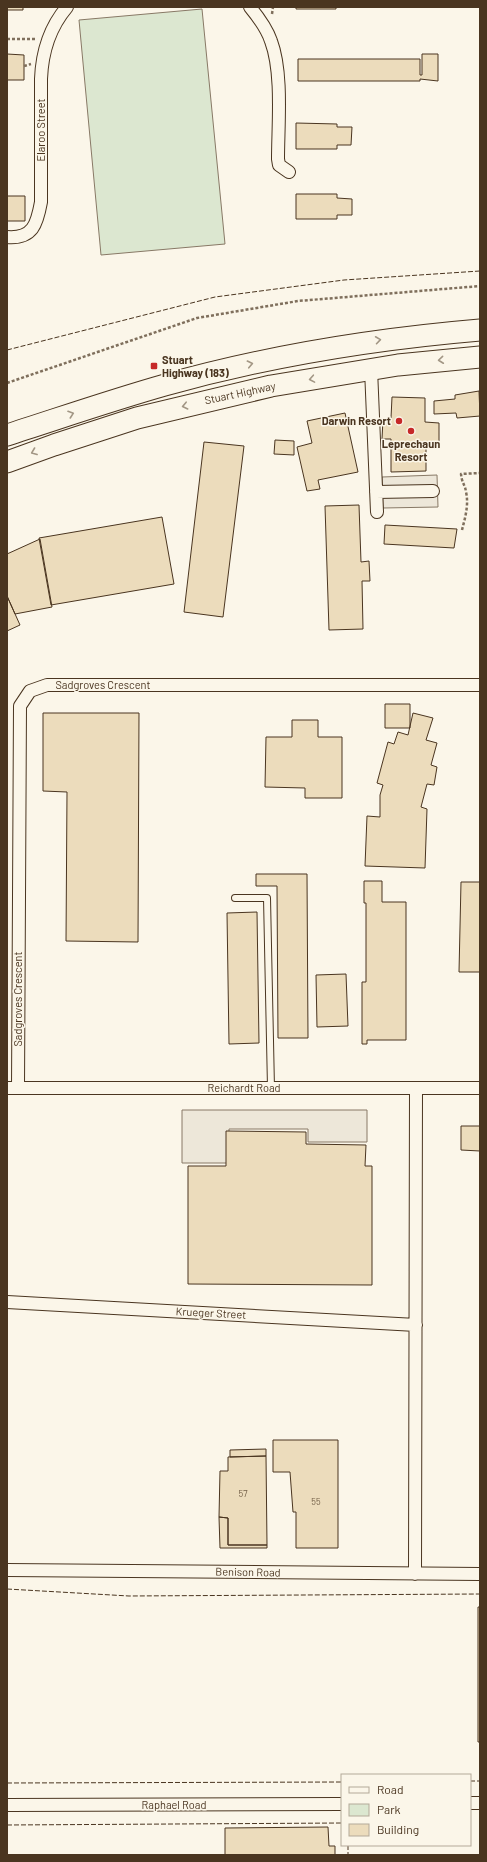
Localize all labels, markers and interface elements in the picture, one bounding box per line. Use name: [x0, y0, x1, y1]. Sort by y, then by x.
street label: Elaroo Street: [34, 99, 47, 161]
one-way arrow: [374, 336, 381, 345]
place label: Stuart Highway (183): [162, 353, 229, 379]
one-way arrow: [438, 356, 444, 365]
marker: Stuart Highway (183): [149, 361, 159, 371]
one-way arrow: [247, 361, 253, 369]
one-way arrow: [309, 374, 316, 382]
street label: Stuart Highway: [203, 379, 277, 406]
one-way arrow: [182, 401, 188, 409]
one-way arrow: [67, 410, 74, 418]
place label: Darwin Resort: [322, 414, 391, 427]
marker: Darwin Resort: [394, 416, 404, 426]
marker: Leprechaun Resort: [406, 426, 416, 436]
place label: Leprechaun Resort: [382, 437, 440, 463]
one-way arrow: [31, 447, 38, 455]
street label: Sadgroves Crescent: [55, 678, 151, 691]
street label: Sadgroves Crescent: [11, 951, 24, 1047]
street label: Reichardt Road: [207, 1081, 281, 1094]
street label: Krueger Street: [175, 1304, 247, 1321]
house number: 57: [239, 1488, 248, 1499]
house number: 55: [311, 1496, 321, 1507]
street label: Benison Road: [215, 1564, 281, 1579]
legend: [341, 1774, 471, 1846]
text: Road: [377, 1782, 404, 1796]
street label: Raphael Road: [142, 1798, 206, 1811]
text: Park: [377, 1802, 401, 1816]
text: Building: [377, 1822, 419, 1836]

